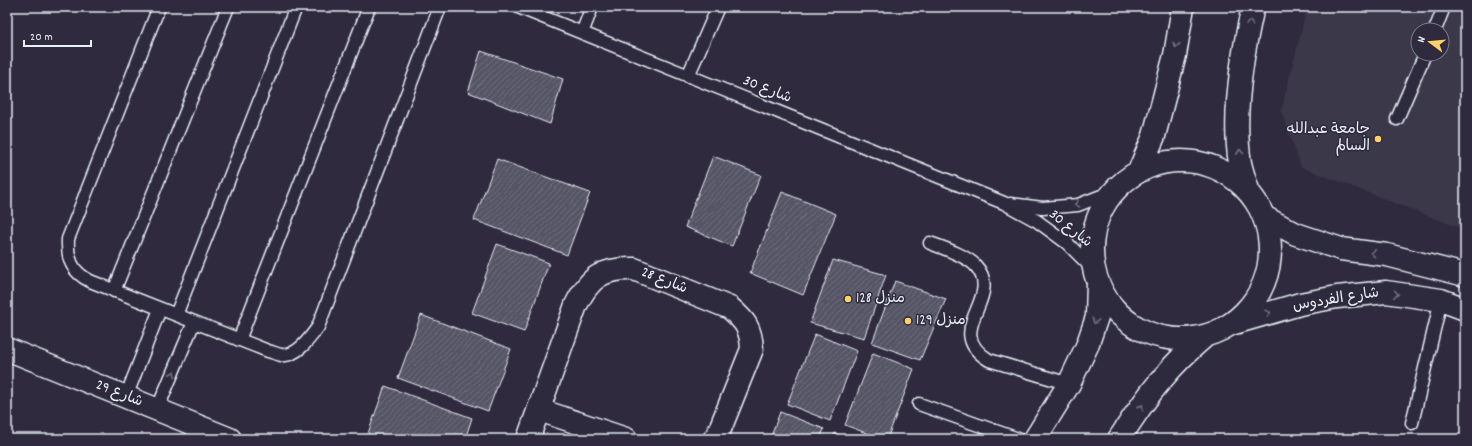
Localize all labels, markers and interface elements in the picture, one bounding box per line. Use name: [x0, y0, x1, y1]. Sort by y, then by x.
one-way arrow: [1245, 20, 1253, 26]
scale bar: [24, 22, 91, 48]
north arrow: [1410, 22, 1450, 62]
text: 20 m: [30, 29, 53, 46]
text: N: [1414, 34, 1431, 45]
one-way arrow: [1173, 42, 1181, 48]
street label: شارع 30: [739, 70, 795, 110]
place label: جامعة عبدالله السالم: [1287, 119, 1370, 158]
marker: جامعة عبدالله السالم: [1373, 134, 1383, 144]
one-way arrow: [1235, 149, 1244, 155]
one-way arrow: [1074, 199, 1080, 207]
street label: شارع 30: [1043, 204, 1097, 254]
one-way arrow: [1370, 249, 1376, 258]
street label: شارع 28: [637, 262, 691, 300]
street label: شارع الفردوس: [1291, 282, 1381, 318]
place label: منزل 128: [856, 288, 905, 310]
one-way arrow: [1393, 289, 1399, 298]
marker: منزل 128: [843, 294, 853, 304]
one-way arrow: [1265, 309, 1272, 318]
place label: منزل 129: [916, 310, 966, 332]
marker: منزل 129: [903, 316, 913, 326]
one-way arrow: [1091, 317, 1100, 324]
one-way arrow: [168, 370, 176, 377]
street label: شارع 29: [92, 375, 146, 413]
one-way arrow: [1136, 404, 1143, 411]

